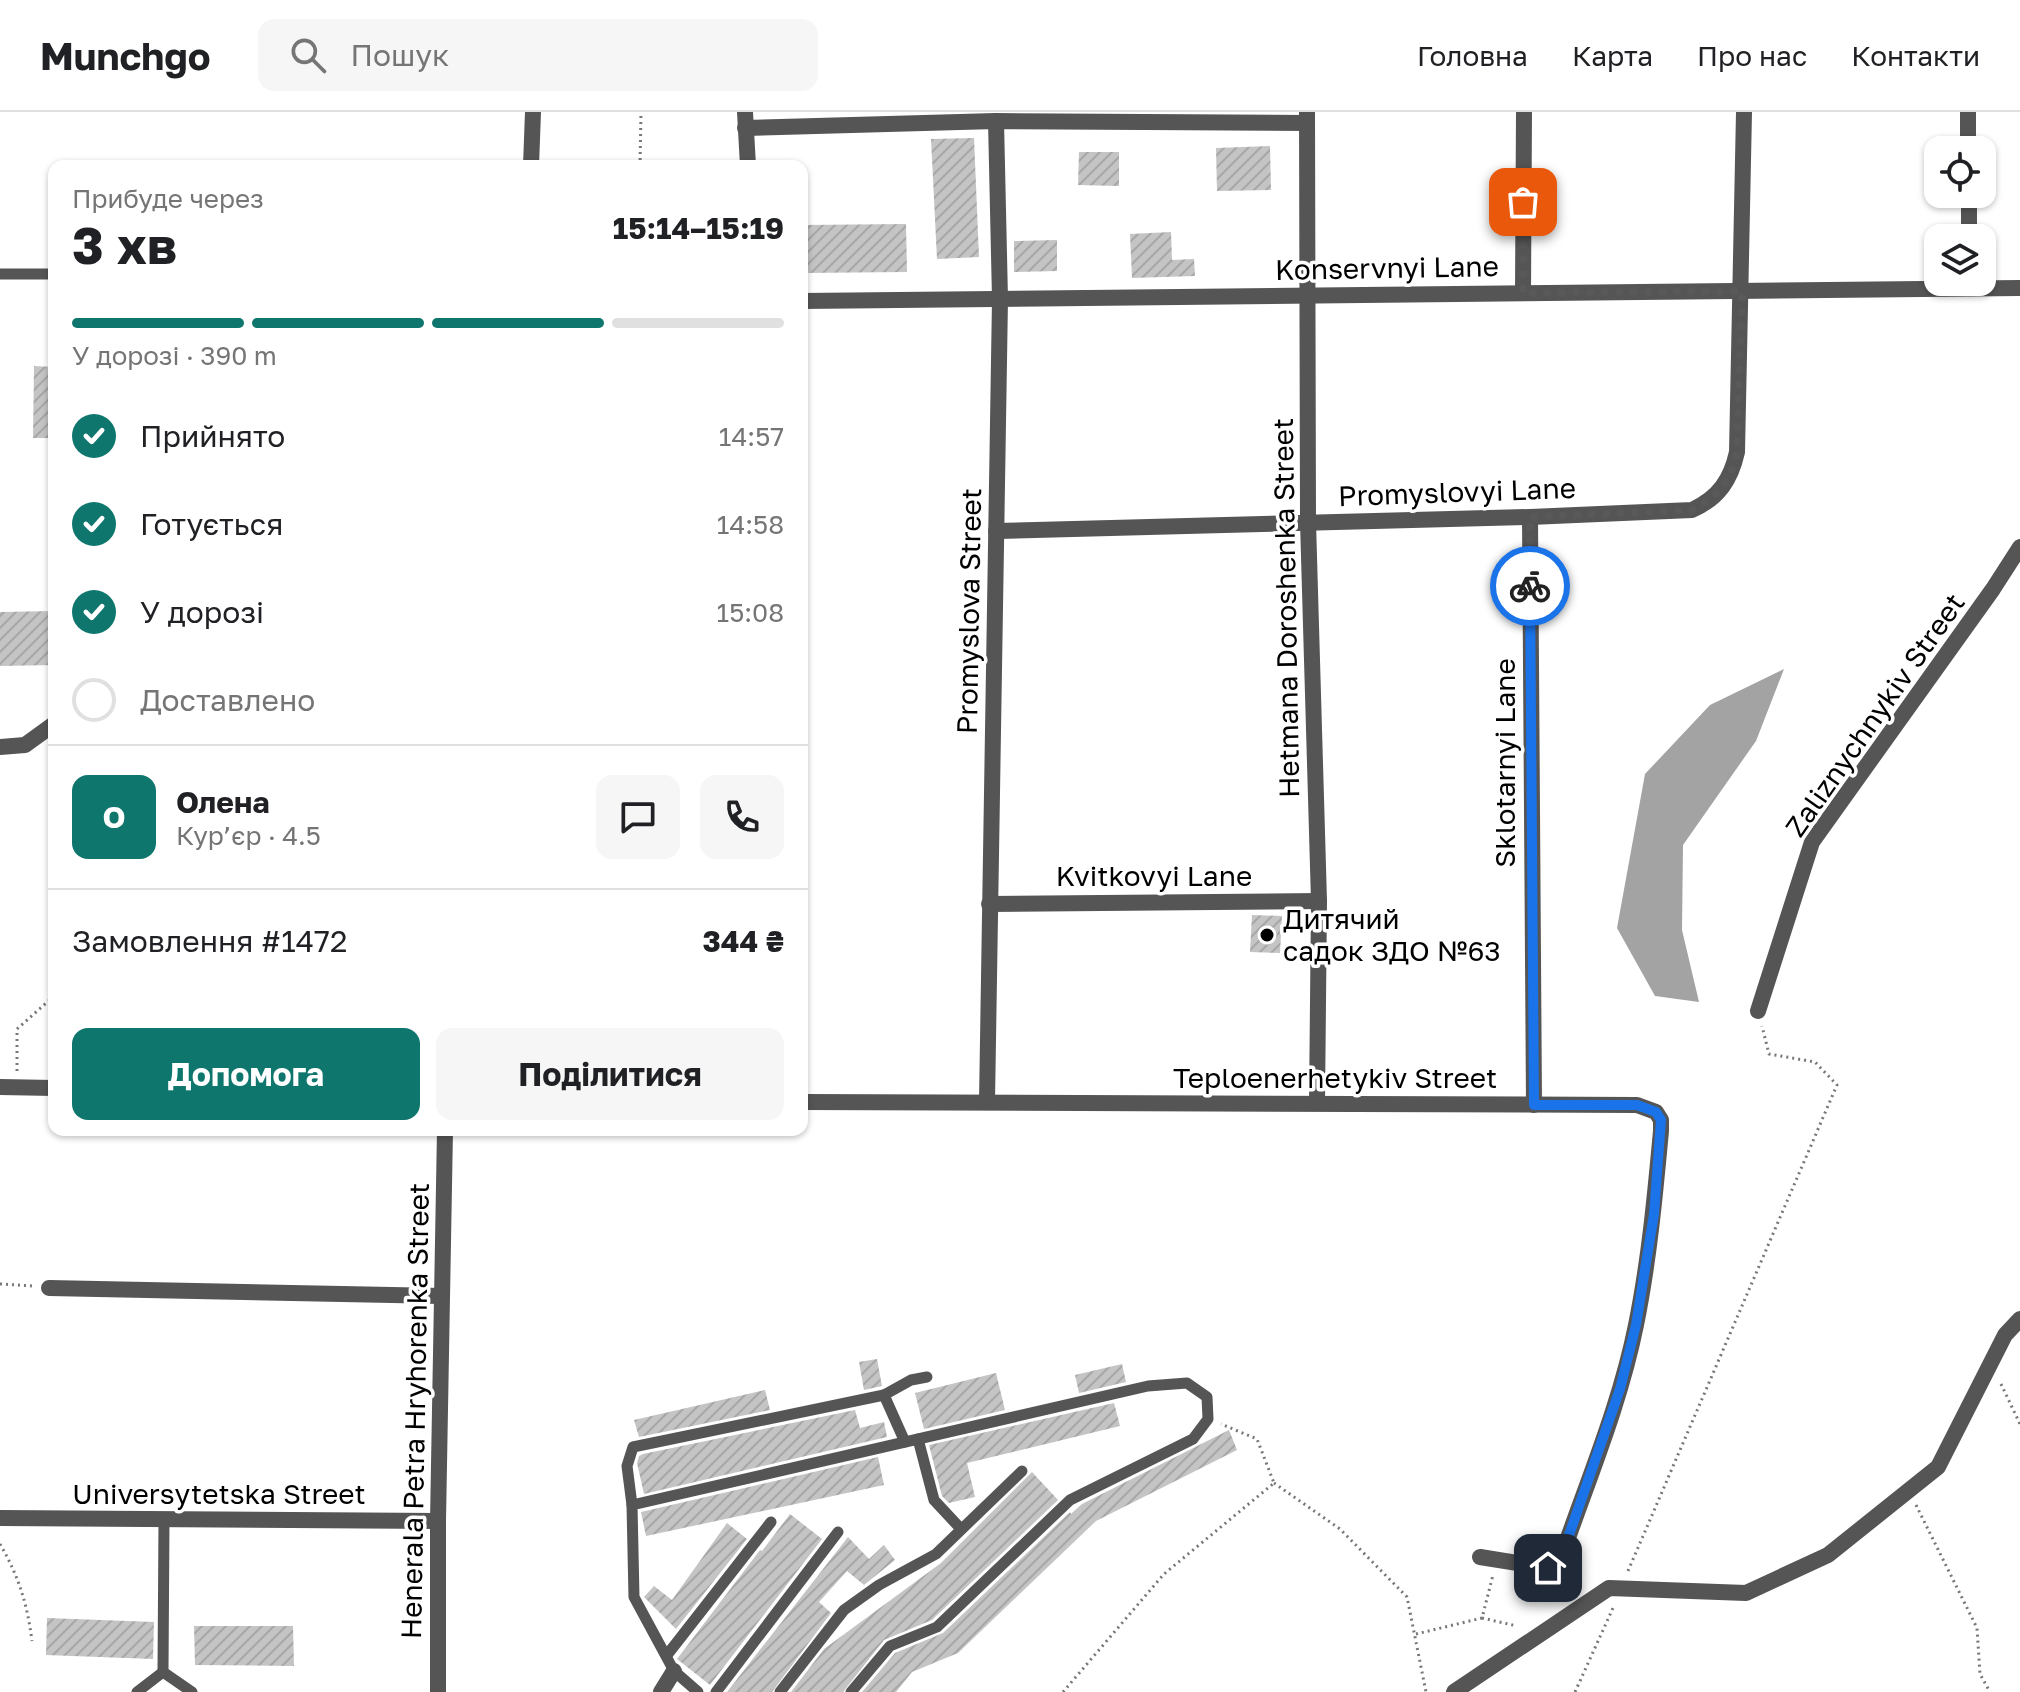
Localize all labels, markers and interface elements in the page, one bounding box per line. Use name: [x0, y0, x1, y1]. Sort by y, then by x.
search box: [258, 19, 818, 91]
text: Munchgo: [40, 33, 210, 78]
icon: search: [286, 33, 330, 77]
text: Пошук: [350, 37, 449, 73]
text: Головна: [1417, 39, 1528, 72]
text: Карта: [1572, 39, 1653, 72]
text: Про нас: [1697, 39, 1807, 72]
text: Контакти: [1851, 39, 1980, 72]
map controls: [1924, 136, 1996, 296]
button: locate: [1924, 136, 1996, 208]
pin: [1489, 168, 1557, 236]
icon: bag: [1501, 180, 1545, 224]
text: Прибуде через: [72, 183, 264, 214]
text: 15:14–15:19: [613, 210, 784, 246]
text: 3 хв: [72, 213, 177, 275]
button: layers: [1924, 224, 1996, 296]
street label: Konservnyi Lane: [1275, 249, 1499, 286]
text: У дорозі · 390 m: [72, 340, 277, 371]
icon: check: [72, 414, 116, 458]
text: Прийнято: [140, 418, 285, 454]
street label: Hetmana Doroshenka Street: [1266, 418, 1305, 798]
text: 14:57: [719, 421, 784, 452]
street label: Promyslovyi Lane: [1338, 471, 1576, 512]
street label: Promyslova Street: [950, 488, 987, 734]
icon: check: [72, 502, 116, 546]
text: Готується: [140, 506, 283, 542]
text: 14:58: [717, 509, 784, 540]
courier: [1490, 546, 1570, 626]
icon: bike: [1508, 564, 1552, 608]
street label: Zaliznychnykiv Street: [1778, 587, 1971, 842]
icon: check: [72, 590, 116, 634]
text: У дорозі: [140, 594, 264, 630]
text: 15:08: [717, 597, 784, 628]
street label: Sklotarnyi Lane: [1488, 658, 1521, 868]
text: Доставлено: [140, 682, 315, 718]
button: chat: [596, 775, 680, 859]
button: phone: [700, 775, 784, 859]
text: Олена: [176, 784, 270, 820]
text: О: [102, 799, 126, 835]
text: Кур’єр · 4.5: [176, 820, 321, 851]
street label: Kvitkovyi Lane: [1056, 859, 1252, 892]
place label: Дитячий садок ЗДО №63: [1283, 902, 1501, 967]
text: Замовлення #1472: [72, 923, 347, 959]
text: 344 ₴: [702, 923, 784, 959]
marker: Дитячий садок ЗДО №63: [1258, 926, 1276, 944]
button: Допомога: [72, 1028, 420, 1120]
button: Поділитися: [436, 1028, 784, 1120]
street label: Teploenerhetykiv Street: [1173, 1061, 1497, 1094]
street label: Henerala Petra Hryhorenka Street: [394, 1183, 435, 1639]
street label: Universytetska Street: [72, 1477, 366, 1510]
pin: [1514, 1534, 1582, 1602]
icon: home: [1526, 1546, 1570, 1590]

